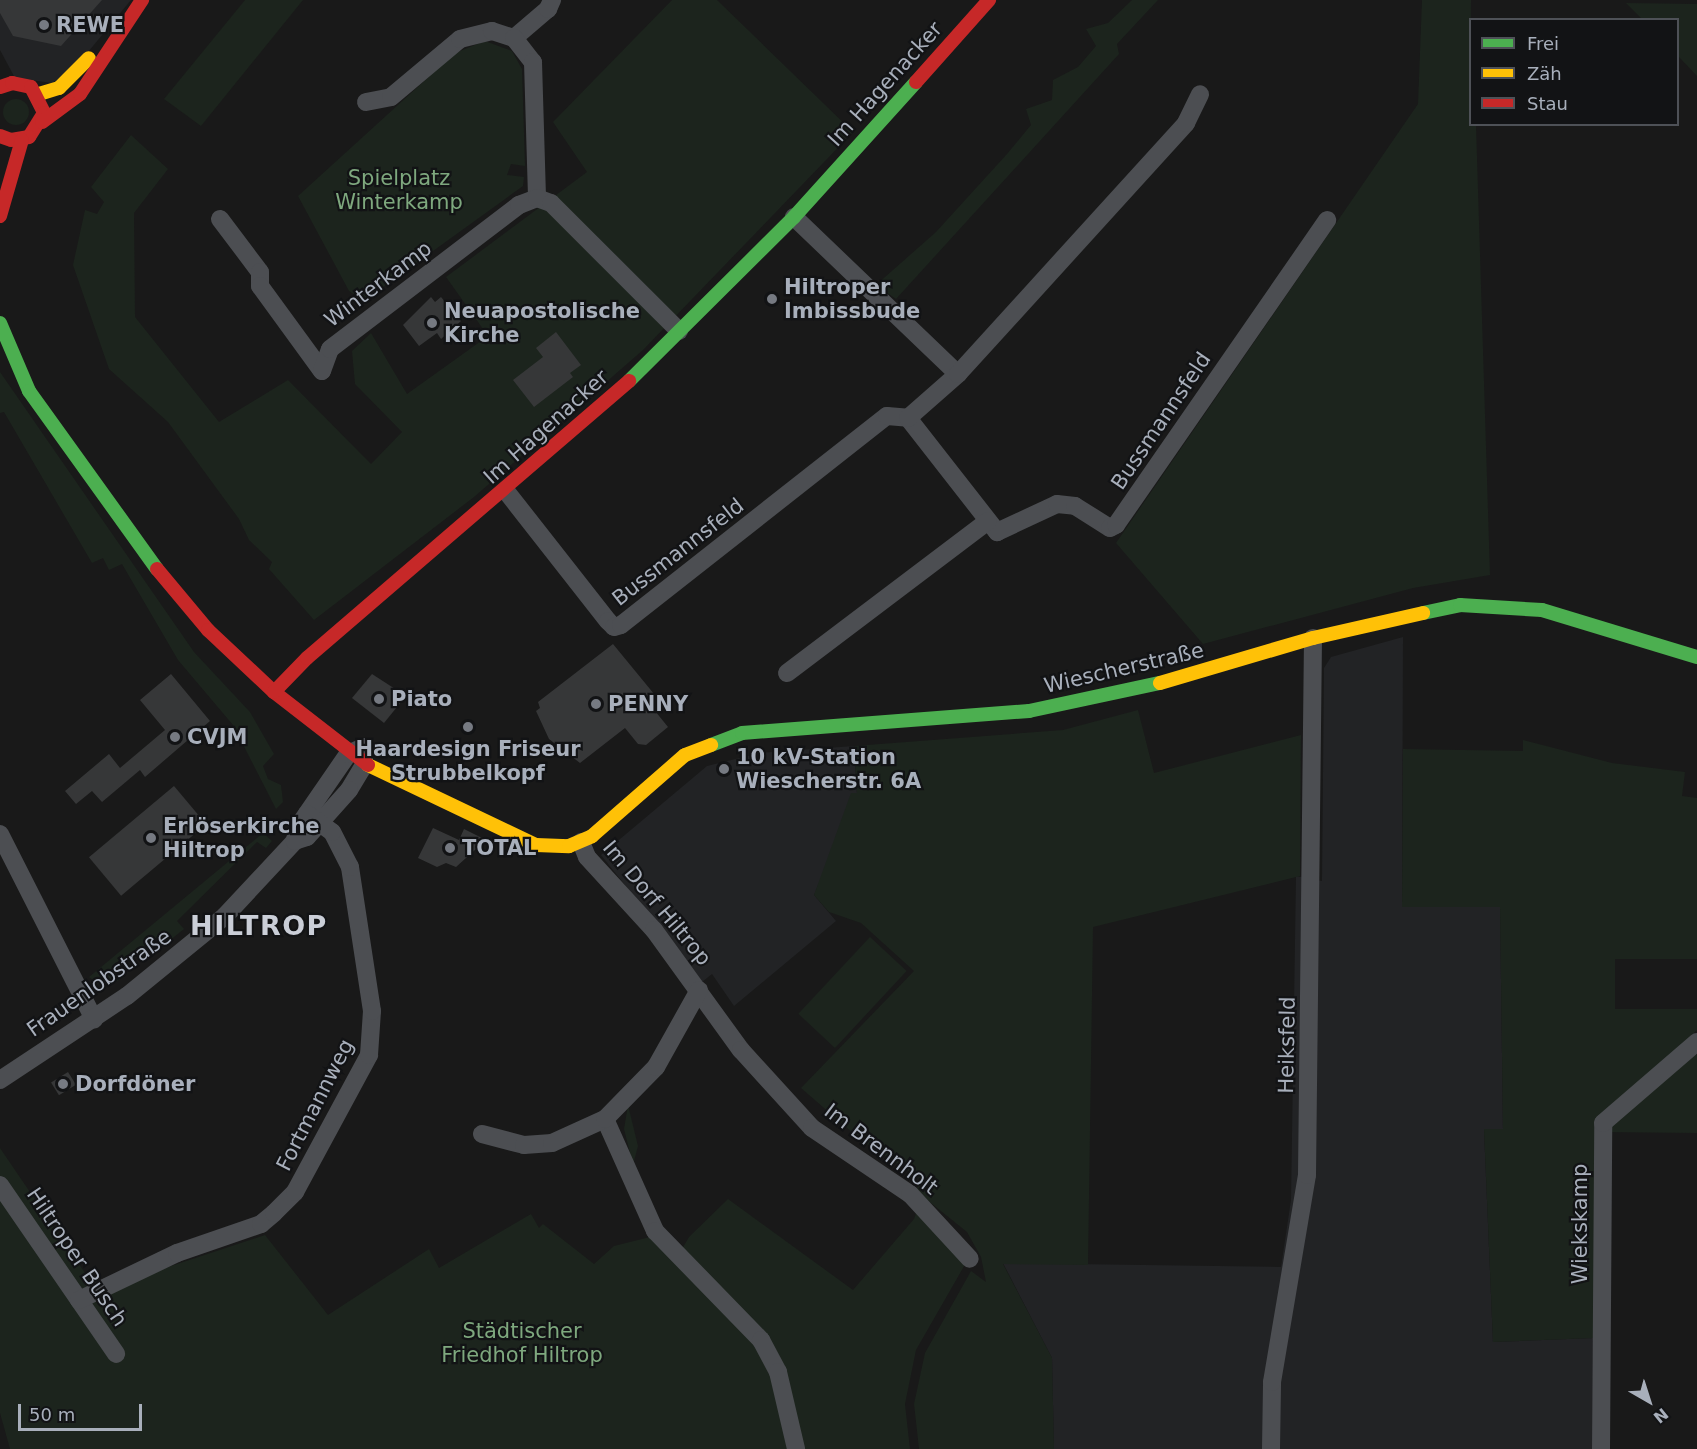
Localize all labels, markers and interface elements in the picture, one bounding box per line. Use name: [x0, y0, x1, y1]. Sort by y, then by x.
place label: REWE: [56, 12, 124, 38]
street label: Im Hagenacker: [822, 17, 948, 151]
marker: REWE: [37, 18, 51, 32]
legend: [1469, 18, 1679, 126]
text: Frei: [1527, 33, 1559, 54]
text: Zäh: [1527, 63, 1562, 84]
text: Stau: [1527, 93, 1568, 114]
park label: Spielplatz Winterkamp: [335, 165, 463, 215]
street label: Winterkamp: [319, 236, 437, 332]
place label: Hiltroper Imbissbude: [784, 274, 920, 324]
marker: Hiltroper Imbissbude: [765, 292, 779, 306]
place label: Neuapostolische Kirche: [444, 298, 640, 348]
marker: Neuapostolische Kirche: [425, 316, 439, 330]
street label: Bussmannsfeld: [1106, 348, 1216, 494]
street label: Im Hagenacker: [479, 364, 613, 490]
street label: Bussmannsfeld: [607, 493, 749, 611]
street label: Wiescherstraße: [1042, 637, 1206, 699]
place label: Piato: [391, 686, 452, 712]
place label: PENNY: [608, 691, 688, 717]
marker: Piato: [372, 692, 386, 706]
marker: PENNY: [589, 697, 603, 711]
marker: Haardesign Friseur Strubbelkopf: [461, 720, 475, 734]
place label: CVJM: [187, 724, 247, 750]
marker: CVJM: [168, 730, 182, 744]
place label: Haardesign Friseur Strubbelkopf: [355, 736, 581, 786]
place label: 10 kV-Station Wiescherstr. 6A: [736, 744, 921, 794]
marker: 10 kV-Station Wiescherstr. 6A: [717, 762, 731, 776]
place label: Erlöserkirche Hiltrop: [163, 813, 320, 863]
marker: Erlöserkirche Hiltrop: [144, 831, 158, 845]
place label: TOTAL: [462, 835, 537, 861]
street label: Im Dorf Hiltrop: [598, 835, 716, 971]
marker: TOTAL: [443, 841, 457, 855]
district label: HILTROP: [190, 910, 328, 942]
street label: Frauenlobstraße: [22, 924, 176, 1042]
street label: Heiksfeld: [1274, 996, 1300, 1094]
street label: Fortmannweg: [271, 1035, 359, 1175]
place label: Dorfdöner: [75, 1071, 195, 1097]
marker: Dorfdöner: [56, 1077, 70, 1091]
street label: Im Brennholt: [819, 1098, 943, 1200]
street label: Wiekskamp: [1567, 1164, 1593, 1284]
street label: Hiltroper Busch: [21, 1183, 133, 1331]
park label: Städtischer Friedhof Hiltrop: [441, 1318, 603, 1368]
north arrow: [1619, 1371, 1679, 1431]
scale bar: [21, 1392, 146, 1430]
text: 50 m: [29, 1404, 75, 1425]
text: N: [1649, 1404, 1672, 1427]

